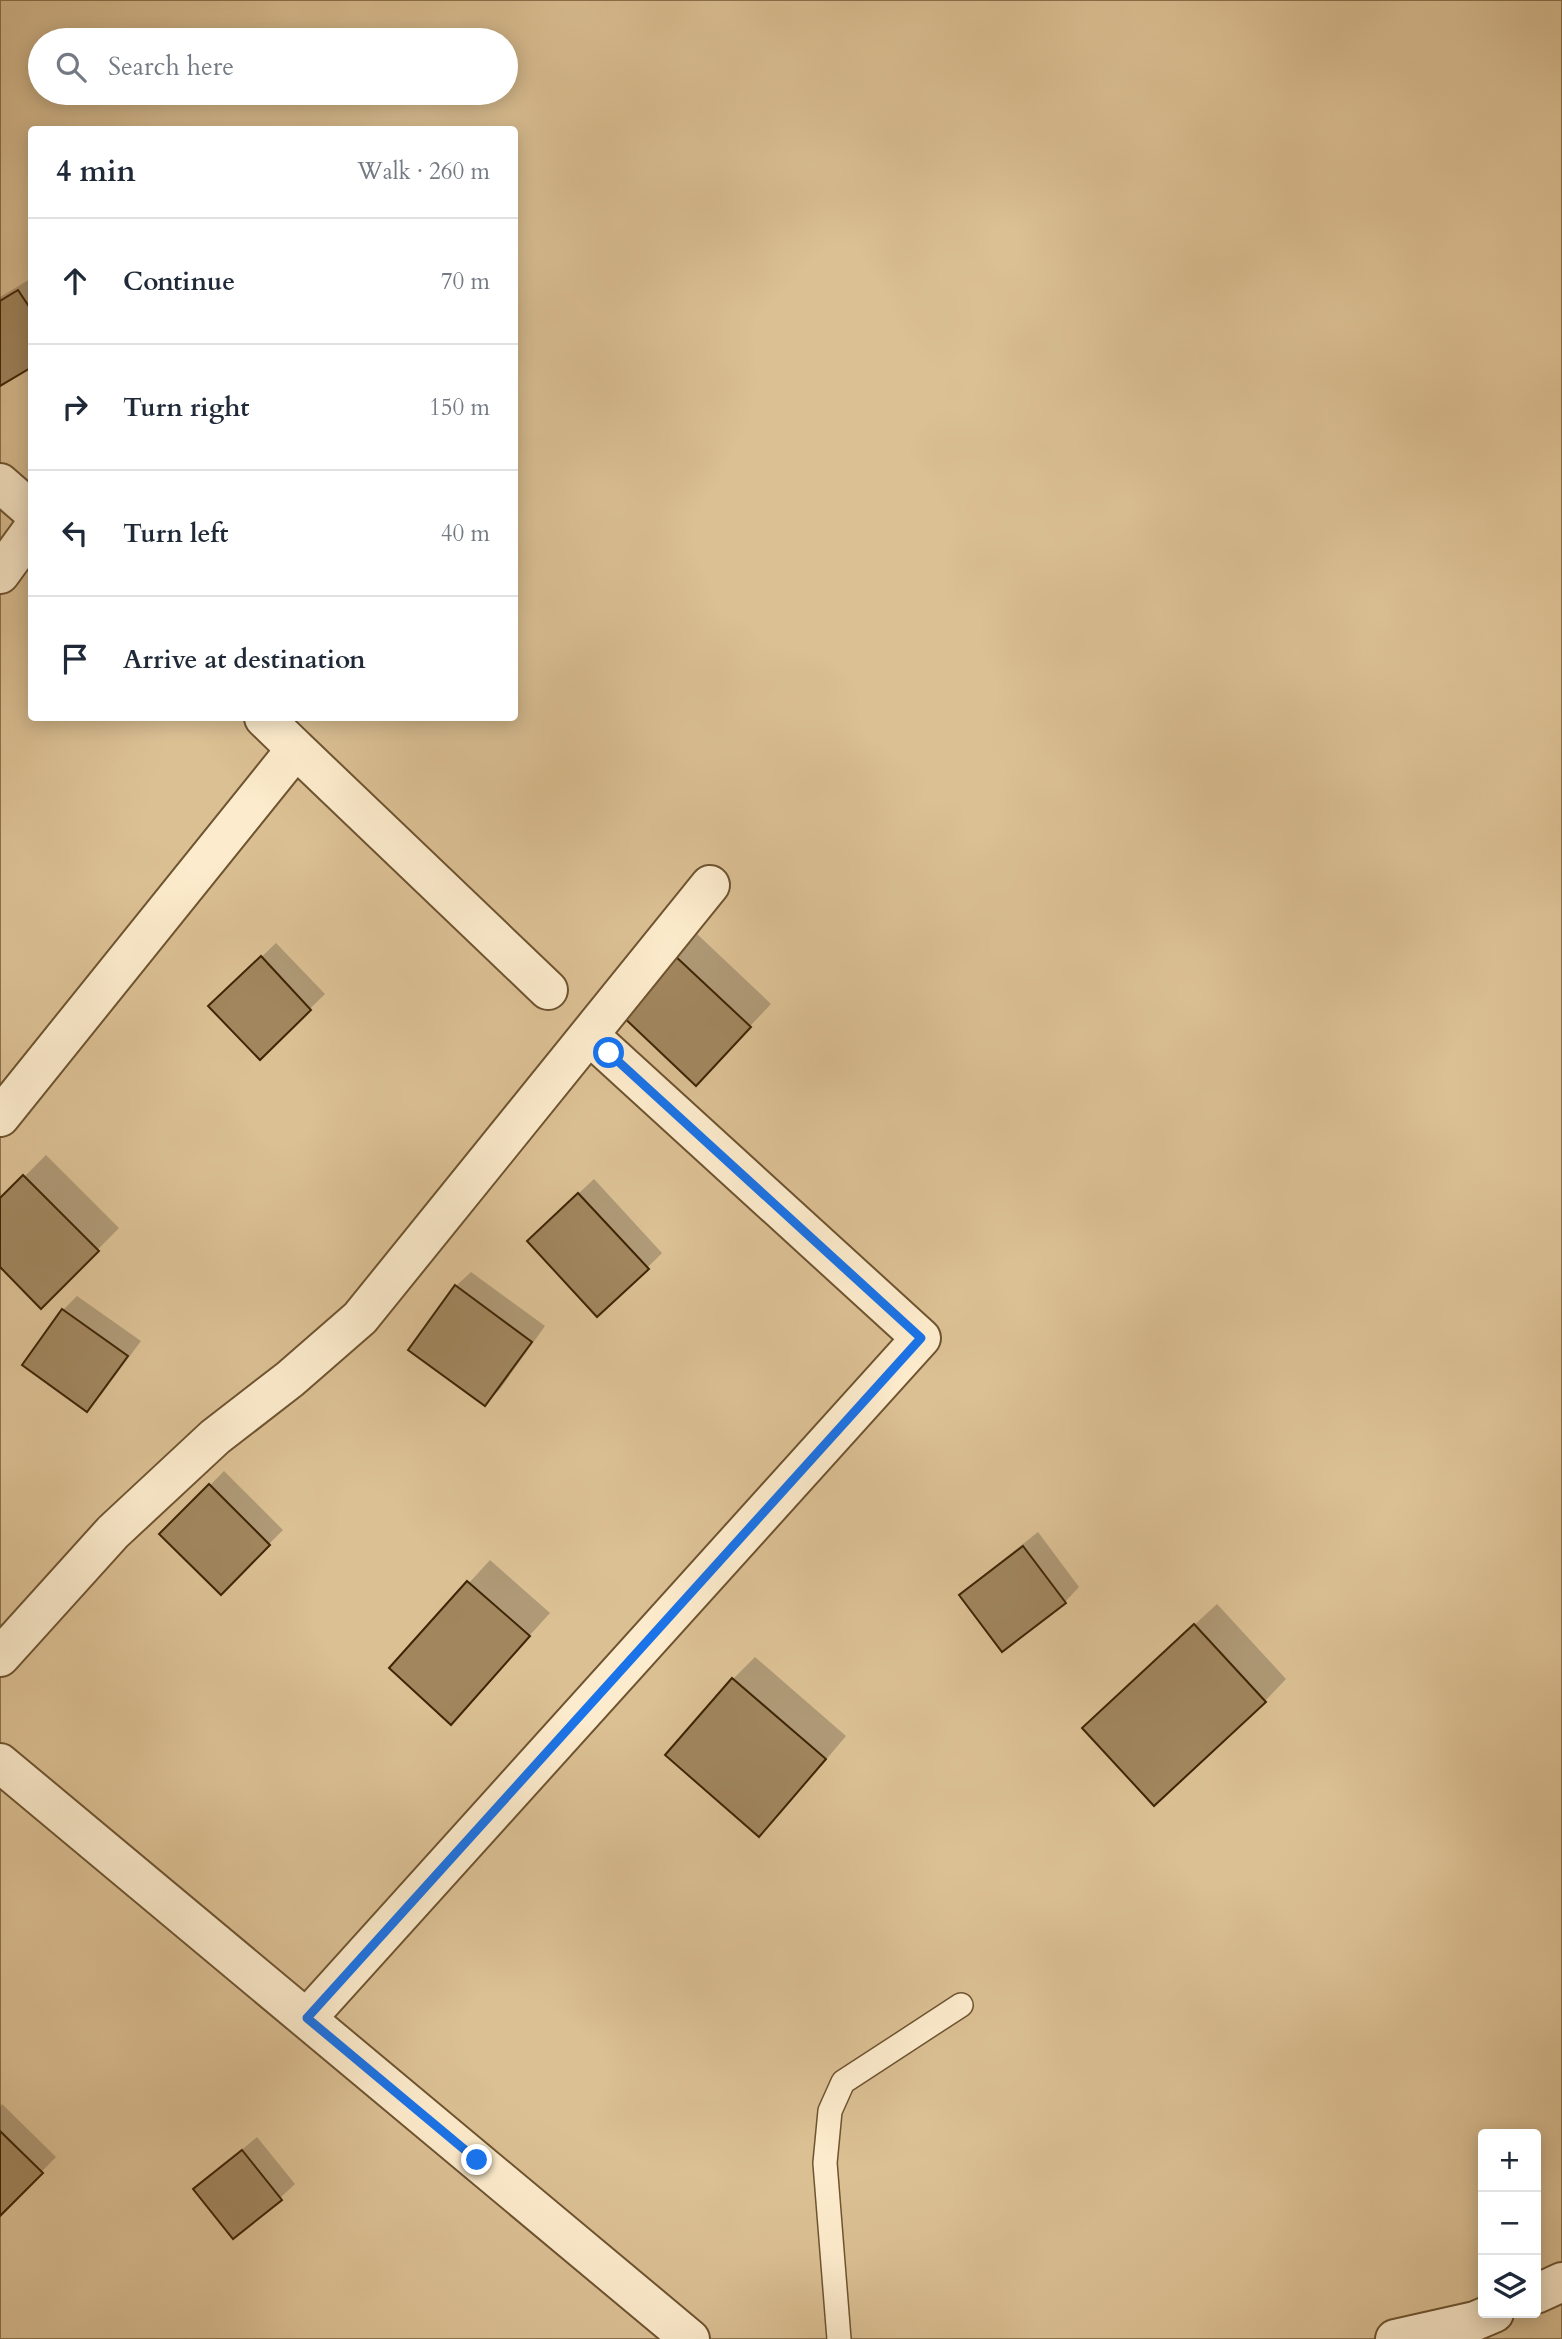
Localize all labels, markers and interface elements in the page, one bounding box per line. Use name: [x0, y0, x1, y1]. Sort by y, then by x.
search box: [28, 28, 518, 105]
icon: search: [52, 48, 90, 86]
text: Search here: [108, 49, 234, 84]
text: 4 min: [56, 151, 136, 192]
text: Walk · 260 m: [357, 156, 490, 187]
icon: ahead: [56, 262, 94, 300]
text: Continue: [123, 264, 235, 299]
text: 70 m: [441, 266, 490, 297]
icon: right: [56, 388, 94, 426]
text: Turn right: [123, 390, 250, 425]
text: 150 m: [429, 392, 490, 423]
icon: left: [56, 514, 94, 552]
text: Turn left: [123, 516, 228, 551]
text: 40 m: [441, 518, 490, 549]
icon: arrive: [56, 640, 94, 678]
text: Arrive at destination: [123, 642, 366, 677]
route start: [593, 1037, 624, 1068]
map controls: [1478, 2129, 1541, 2318]
button: +: [1478, 2129, 1541, 2192]
route end: [461, 2144, 492, 2175]
button: −: [1478, 2192, 1541, 2255]
button: layers: [1478, 2255, 1541, 2318]

